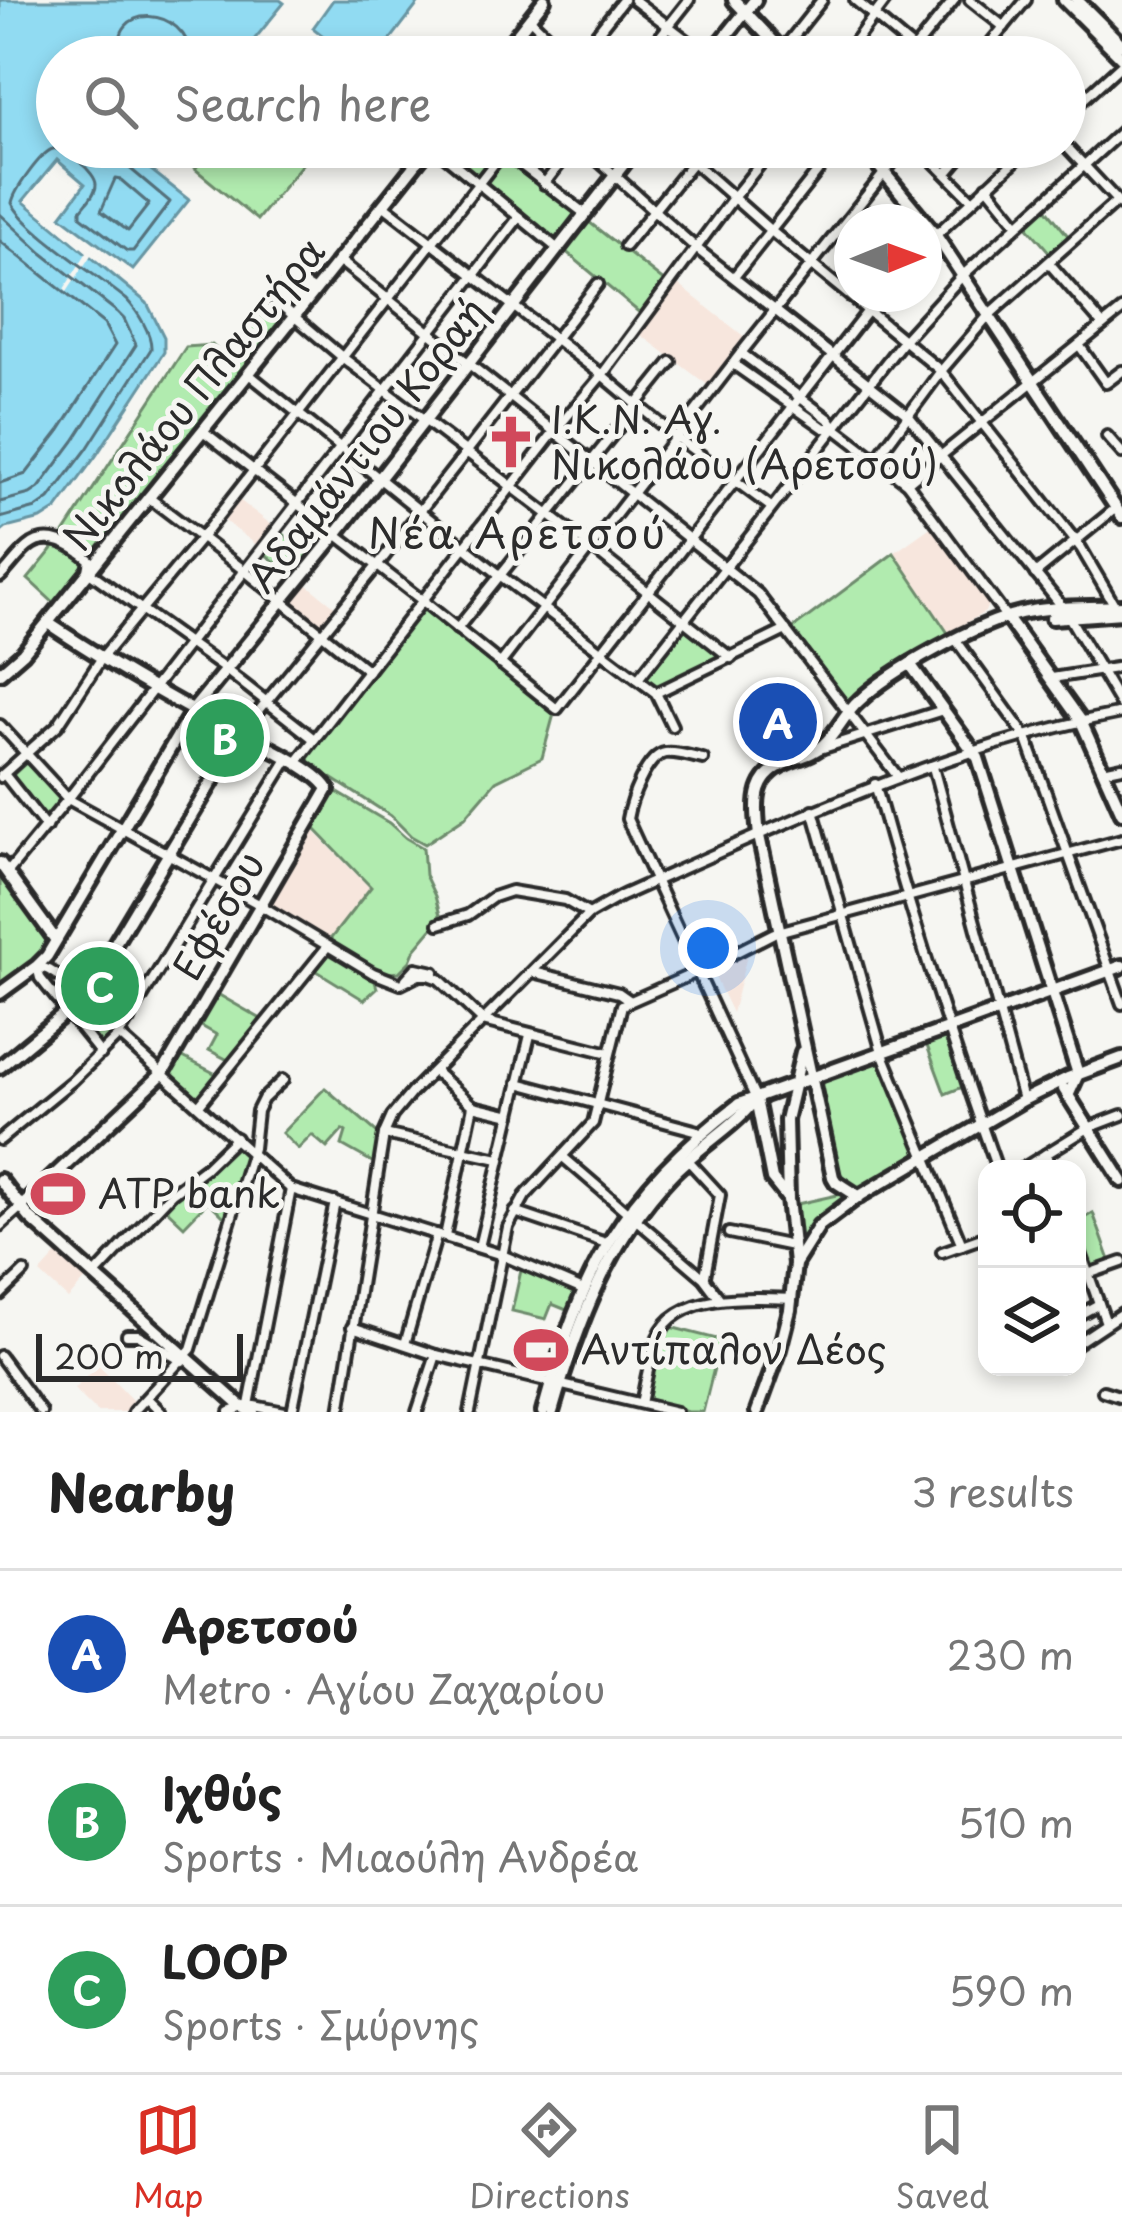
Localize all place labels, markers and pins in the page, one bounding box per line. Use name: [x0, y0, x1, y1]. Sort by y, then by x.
place label: Ι.Κ.Ν. Αγ. Νικολάου (Αρετσού): [551, 388, 938, 492]
church icon: Ι.Κ.Ν. Αγ. Νικολάου (Αρετσού): [482, 413, 540, 471]
pin: A: [739, 677, 817, 767]
pin: B: [186, 693, 264, 783]
pin: C: [61, 941, 139, 1031]
place label: ATP bank: [98, 1162, 280, 1221]
sports icon: ATP bank: [29, 1165, 87, 1223]
place label: Αντίπαλον Δέος: [581, 1318, 887, 1377]
sports icon: Αντίπαλον Δέος: [512, 1321, 570, 1379]

